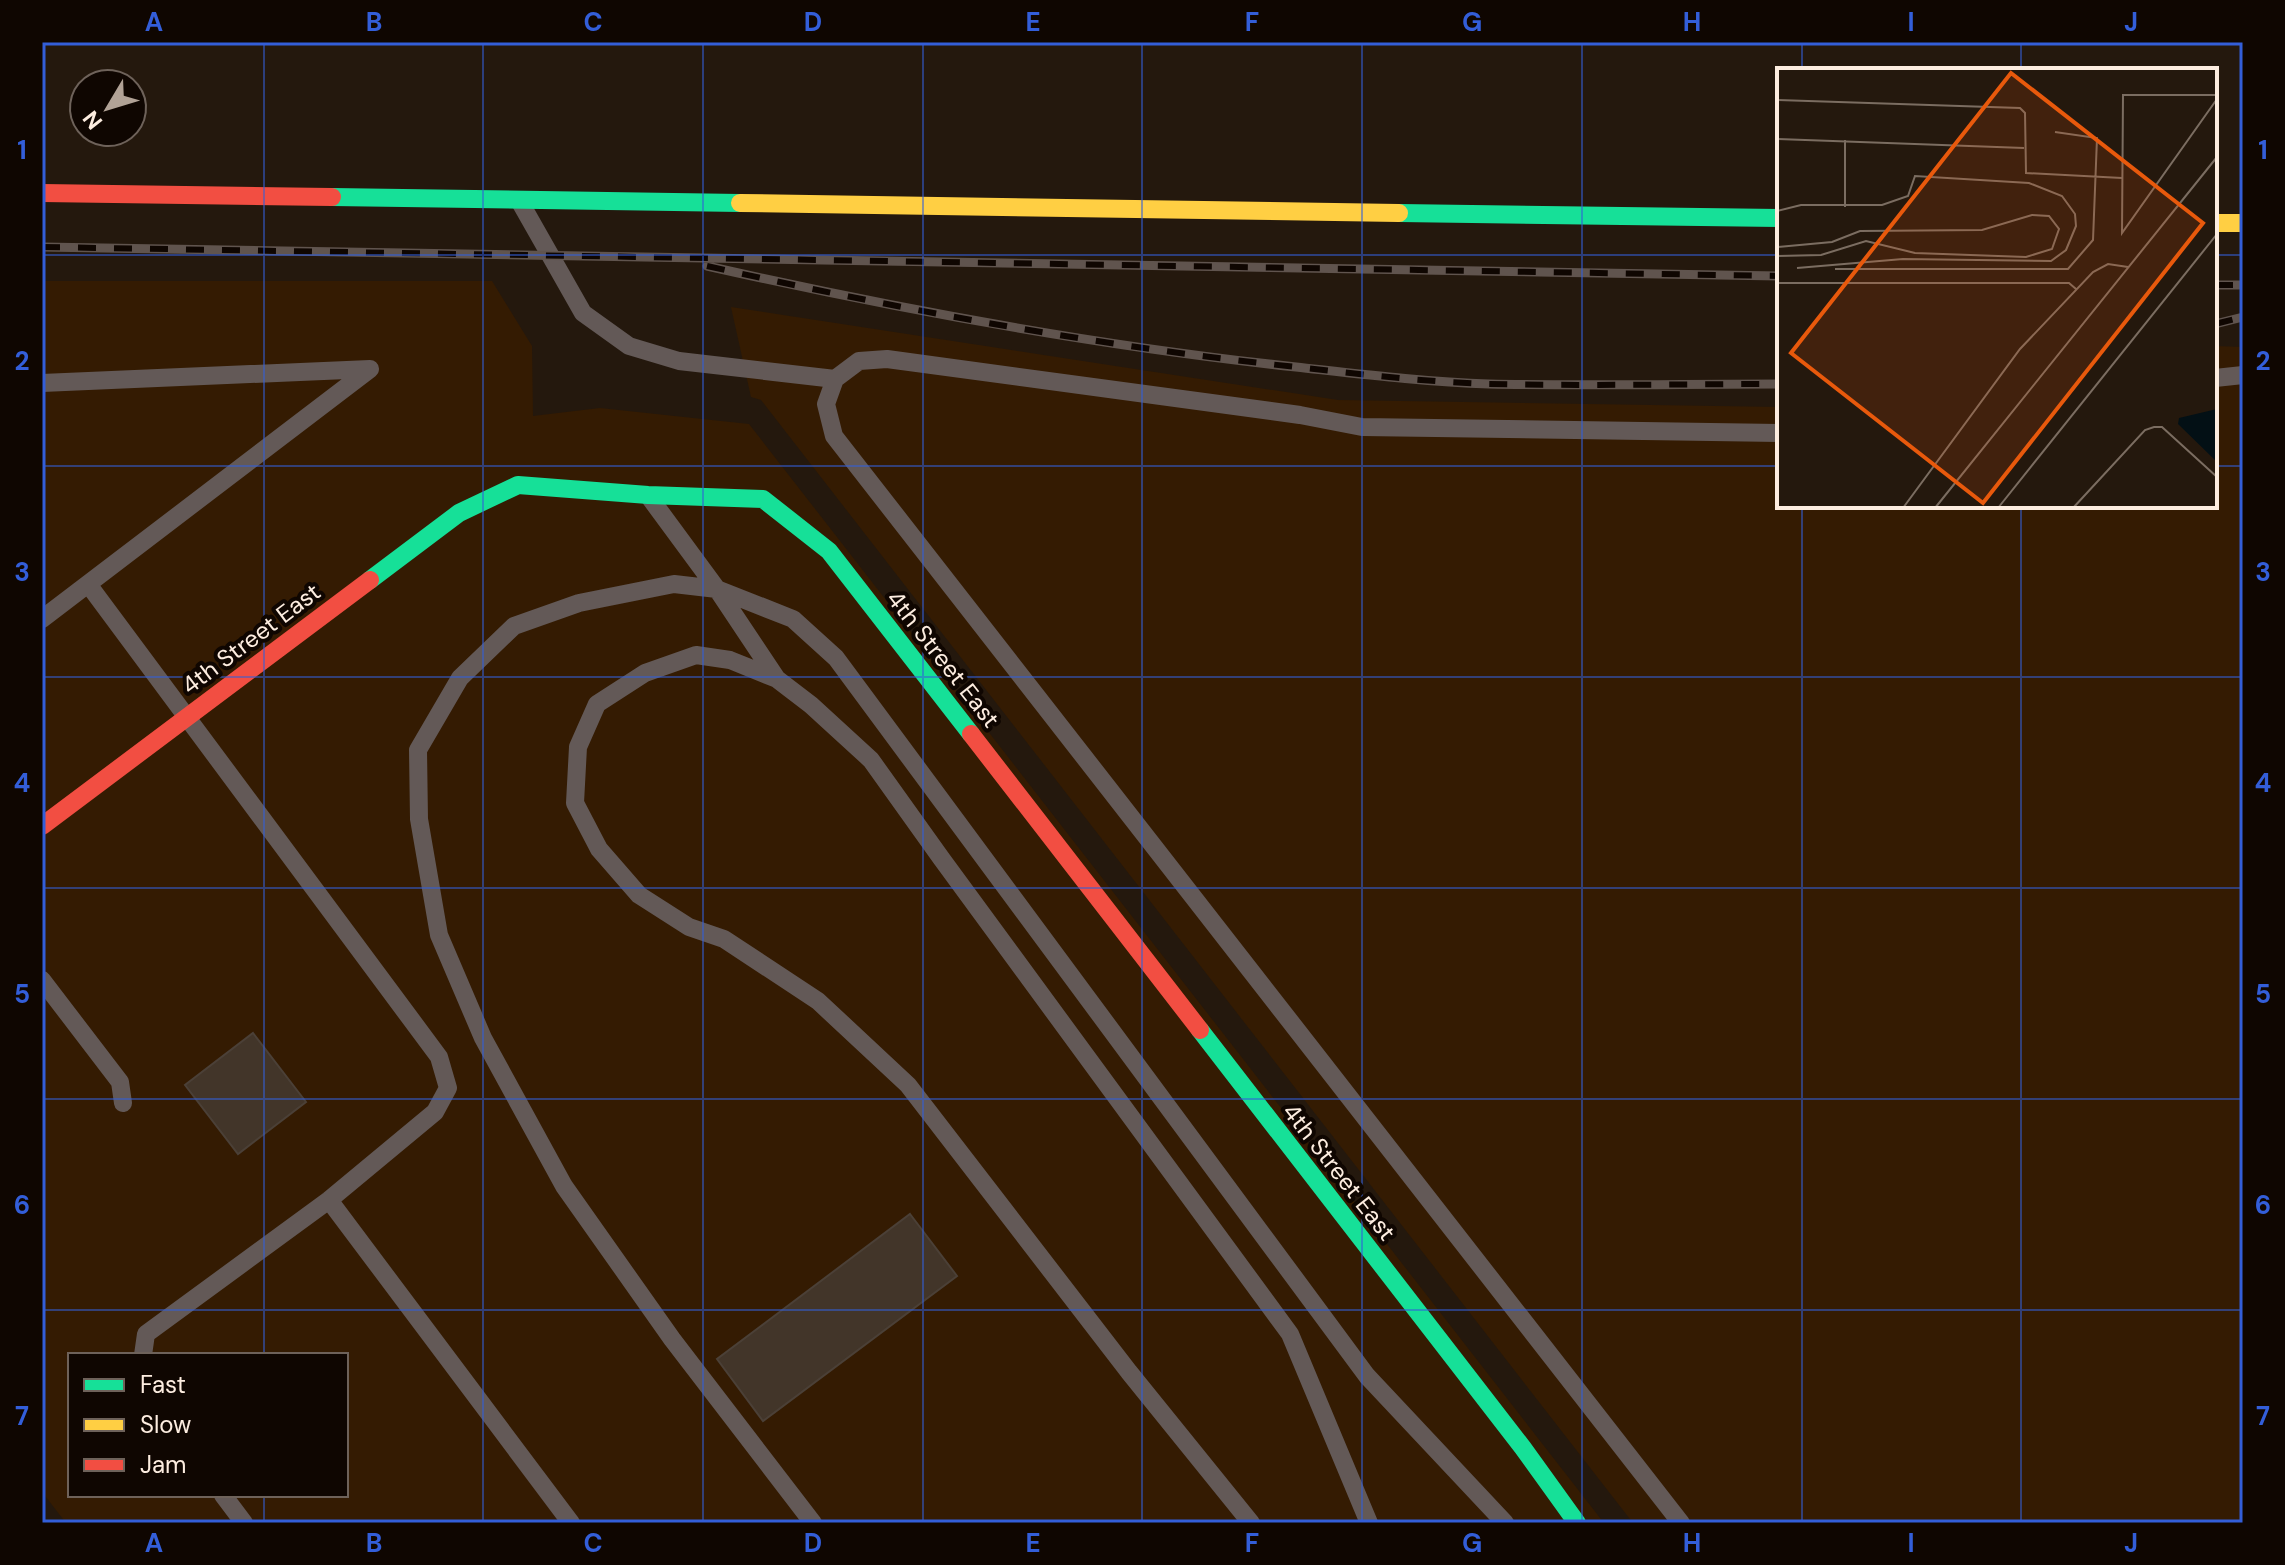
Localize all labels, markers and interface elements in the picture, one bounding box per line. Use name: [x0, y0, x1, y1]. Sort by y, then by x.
text: A: [145, 5, 163, 39]
text: B: [366, 5, 382, 39]
text: C: [583, 5, 603, 39]
text: D: [804, 5, 822, 39]
text: E: [1025, 5, 1041, 39]
text: F: [1245, 5, 1259, 39]
text: G: [1462, 5, 1482, 39]
text: H: [1683, 5, 1701, 39]
text: I: [1907, 5, 1915, 39]
text: J: [2124, 5, 2138, 39]
north arrow: [68, 68, 148, 148]
inset map: [1777, 68, 2217, 508]
text: N: [76, 105, 109, 135]
text: 1: [17, 133, 27, 167]
text: 1: [2258, 133, 2268, 167]
text: 2: [14, 344, 30, 378]
text: 2: [2255, 344, 2271, 378]
text: 3: [14, 555, 30, 589]
text: 3: [2255, 555, 2271, 589]
street label: 4th Street East: [175, 576, 326, 701]
street label: 4th Street East: [880, 584, 1007, 734]
text: 4: [14, 766, 30, 800]
text: 4: [2255, 766, 2271, 800]
text: 5: [14, 977, 30, 1011]
text: 5: [2255, 977, 2271, 1011]
street label: 4th Street East: [1276, 1097, 1403, 1247]
text: 6: [14, 1188, 30, 1222]
text: 6: [2255, 1188, 2271, 1222]
legend: [68, 1353, 348, 1497]
text: Fast: [140, 1369, 186, 1400]
text: 7: [15, 1399, 29, 1433]
text: 7: [2256, 1399, 2270, 1433]
text: Slow: [140, 1409, 191, 1440]
text: Jam: [140, 1449, 186, 1480]
text: A: [145, 1526, 163, 1560]
text: B: [366, 1526, 382, 1560]
text: C: [583, 1526, 603, 1560]
text: D: [804, 1526, 822, 1560]
text: E: [1025, 1526, 1041, 1560]
text: F: [1245, 1526, 1259, 1560]
text: G: [1462, 1526, 1482, 1560]
text: H: [1683, 1526, 1701, 1560]
text: I: [1907, 1526, 1915, 1560]
text: J: [2124, 1526, 2138, 1560]

